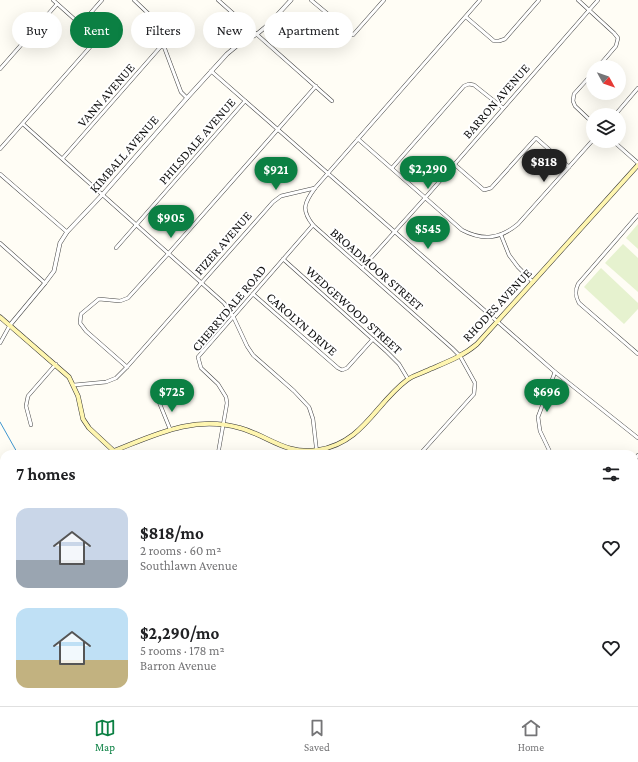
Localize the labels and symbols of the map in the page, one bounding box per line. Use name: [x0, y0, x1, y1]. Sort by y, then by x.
street label: VANN AVENUE: [74, 60, 138, 130]
north arrow: [586, 60, 626, 100]
street label: BARRON AVENUE: [459, 61, 533, 141]
street label: PHILSDALE AVENUE: [156, 95, 238, 187]
street label: KIMBALL AVENUE: [86, 112, 162, 196]
pin: $818: [520, 149, 568, 183]
pin: $2,290: [395, 156, 461, 190]
pin: $921: [252, 157, 300, 191]
pin: $905: [147, 205, 195, 239]
street label: FIZER AVENUE: [191, 208, 255, 278]
pin: $545: [404, 216, 452, 250]
street label: BROADMOOR STREET: [327, 225, 427, 313]
street label: CHERRYDALE ROAD: [189, 262, 269, 354]
street label: WEDGEWOOD STREET: [303, 263, 405, 357]
street label: RHODES AVENUE: [459, 265, 535, 345]
street label: CAROLYN DRIVE: [264, 289, 340, 359]
pin: $725: [148, 379, 196, 413]
pin: $696: [523, 379, 571, 413]

